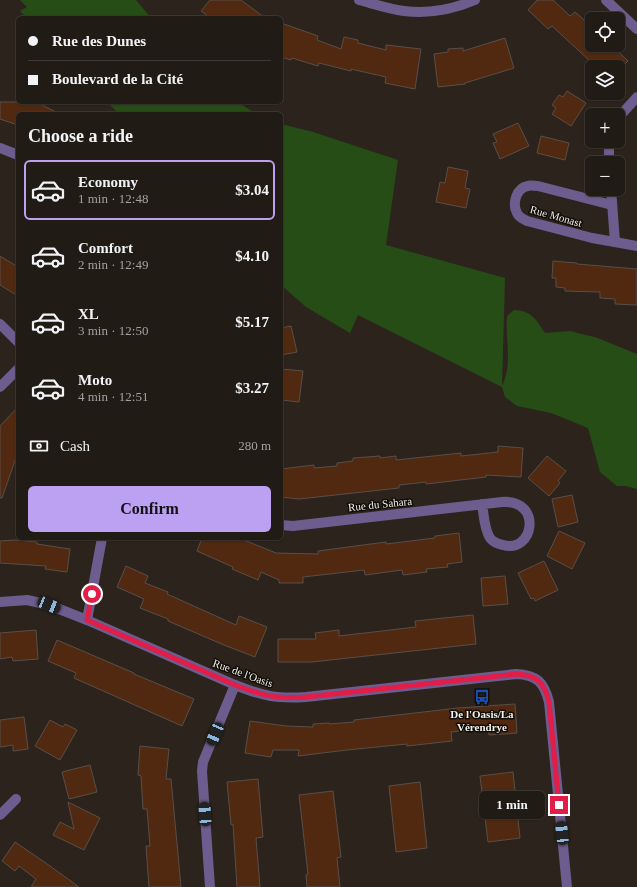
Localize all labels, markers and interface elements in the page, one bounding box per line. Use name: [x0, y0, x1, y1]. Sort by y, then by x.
map controls: [585, 12, 625, 196]
button: locate: [585, 12, 625, 52]
text: Rue des Dunes: [52, 33, 146, 49]
button: layers: [585, 60, 625, 100]
text: Boulevard de la Cité: [52, 71, 183, 87]
button: +: [585, 108, 625, 148]
text: Choose a ride: [28, 126, 133, 146]
button: −: [585, 156, 625, 196]
icon: car: [30, 172, 66, 208]
text: Economy: [78, 174, 138, 190]
text: $3.04: [235, 182, 269, 198]
text: 1 min · 12:48: [78, 191, 148, 206]
street label: Rue Monast: [529, 203, 583, 229]
icon: car: [30, 238, 66, 274]
text: Comfort: [78, 240, 133, 256]
text: $4.10: [235, 248, 269, 264]
text: 2 min · 12:49: [78, 257, 148, 272]
icon: car: [30, 304, 66, 340]
text: XL: [78, 306, 99, 322]
text: $5.17: [235, 314, 269, 330]
text: 3 min · 12:50: [78, 323, 148, 338]
icon: car: [30, 370, 66, 406]
text: Moto: [78, 372, 112, 388]
text: $3.27: [235, 380, 269, 396]
text: 4 min · 12:51: [78, 389, 148, 404]
icon: cash: [28, 435, 50, 457]
text: Cash: [60, 438, 90, 454]
text: 280 m: [238, 438, 271, 453]
button: Confirm: [28, 486, 271, 532]
street label: Rue du Sahara: [347, 495, 413, 513]
route start: [83, 585, 101, 603]
car: [36, 595, 62, 615]
street label: Rue de l'Oasis: [211, 657, 275, 689]
bus stop icon: De l'Oasis/La Vérendrye: [473, 688, 491, 706]
place label: De l'Oasis/La Vérendrye: [450, 708, 514, 733]
car: [205, 721, 225, 747]
callout: 1 min: [479, 791, 545, 819]
route end: [550, 796, 568, 814]
text: 1 min: [496, 797, 528, 812]
car: [198, 802, 212, 826]
car: [555, 820, 569, 846]

